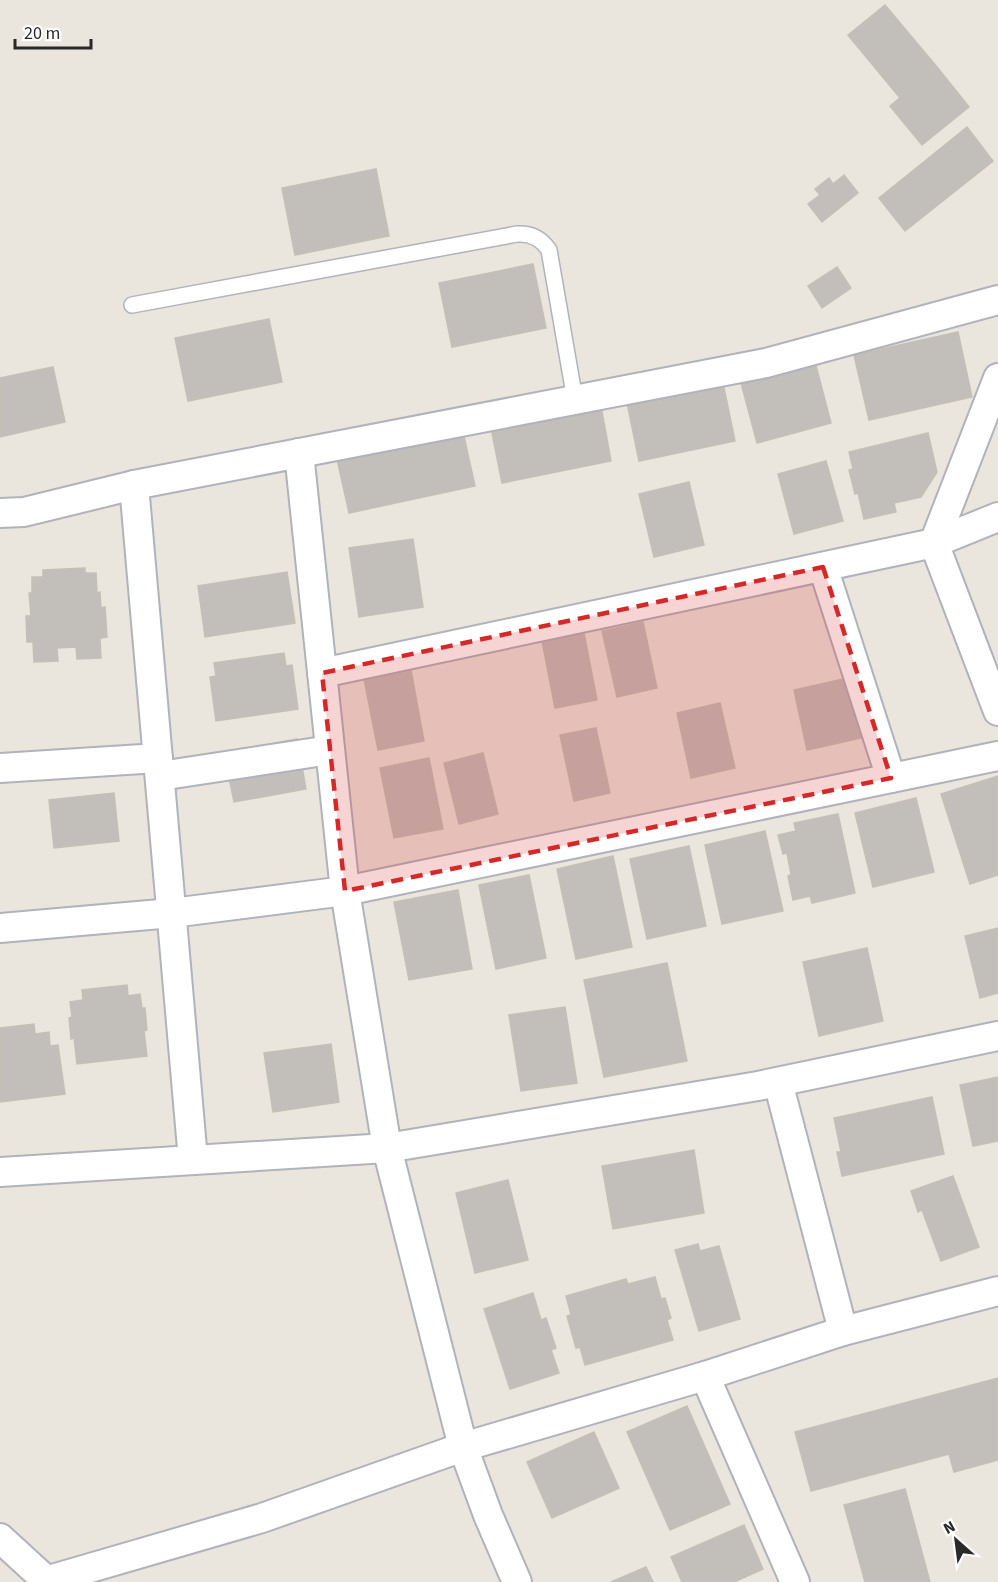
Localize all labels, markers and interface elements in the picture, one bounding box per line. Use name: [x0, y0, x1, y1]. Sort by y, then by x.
scale bar: [15, 12, 92, 50]
text: 20 m: [24, 21, 60, 46]
north arrow: [926, 1510, 986, 1570]
text: N: [940, 1515, 959, 1540]

